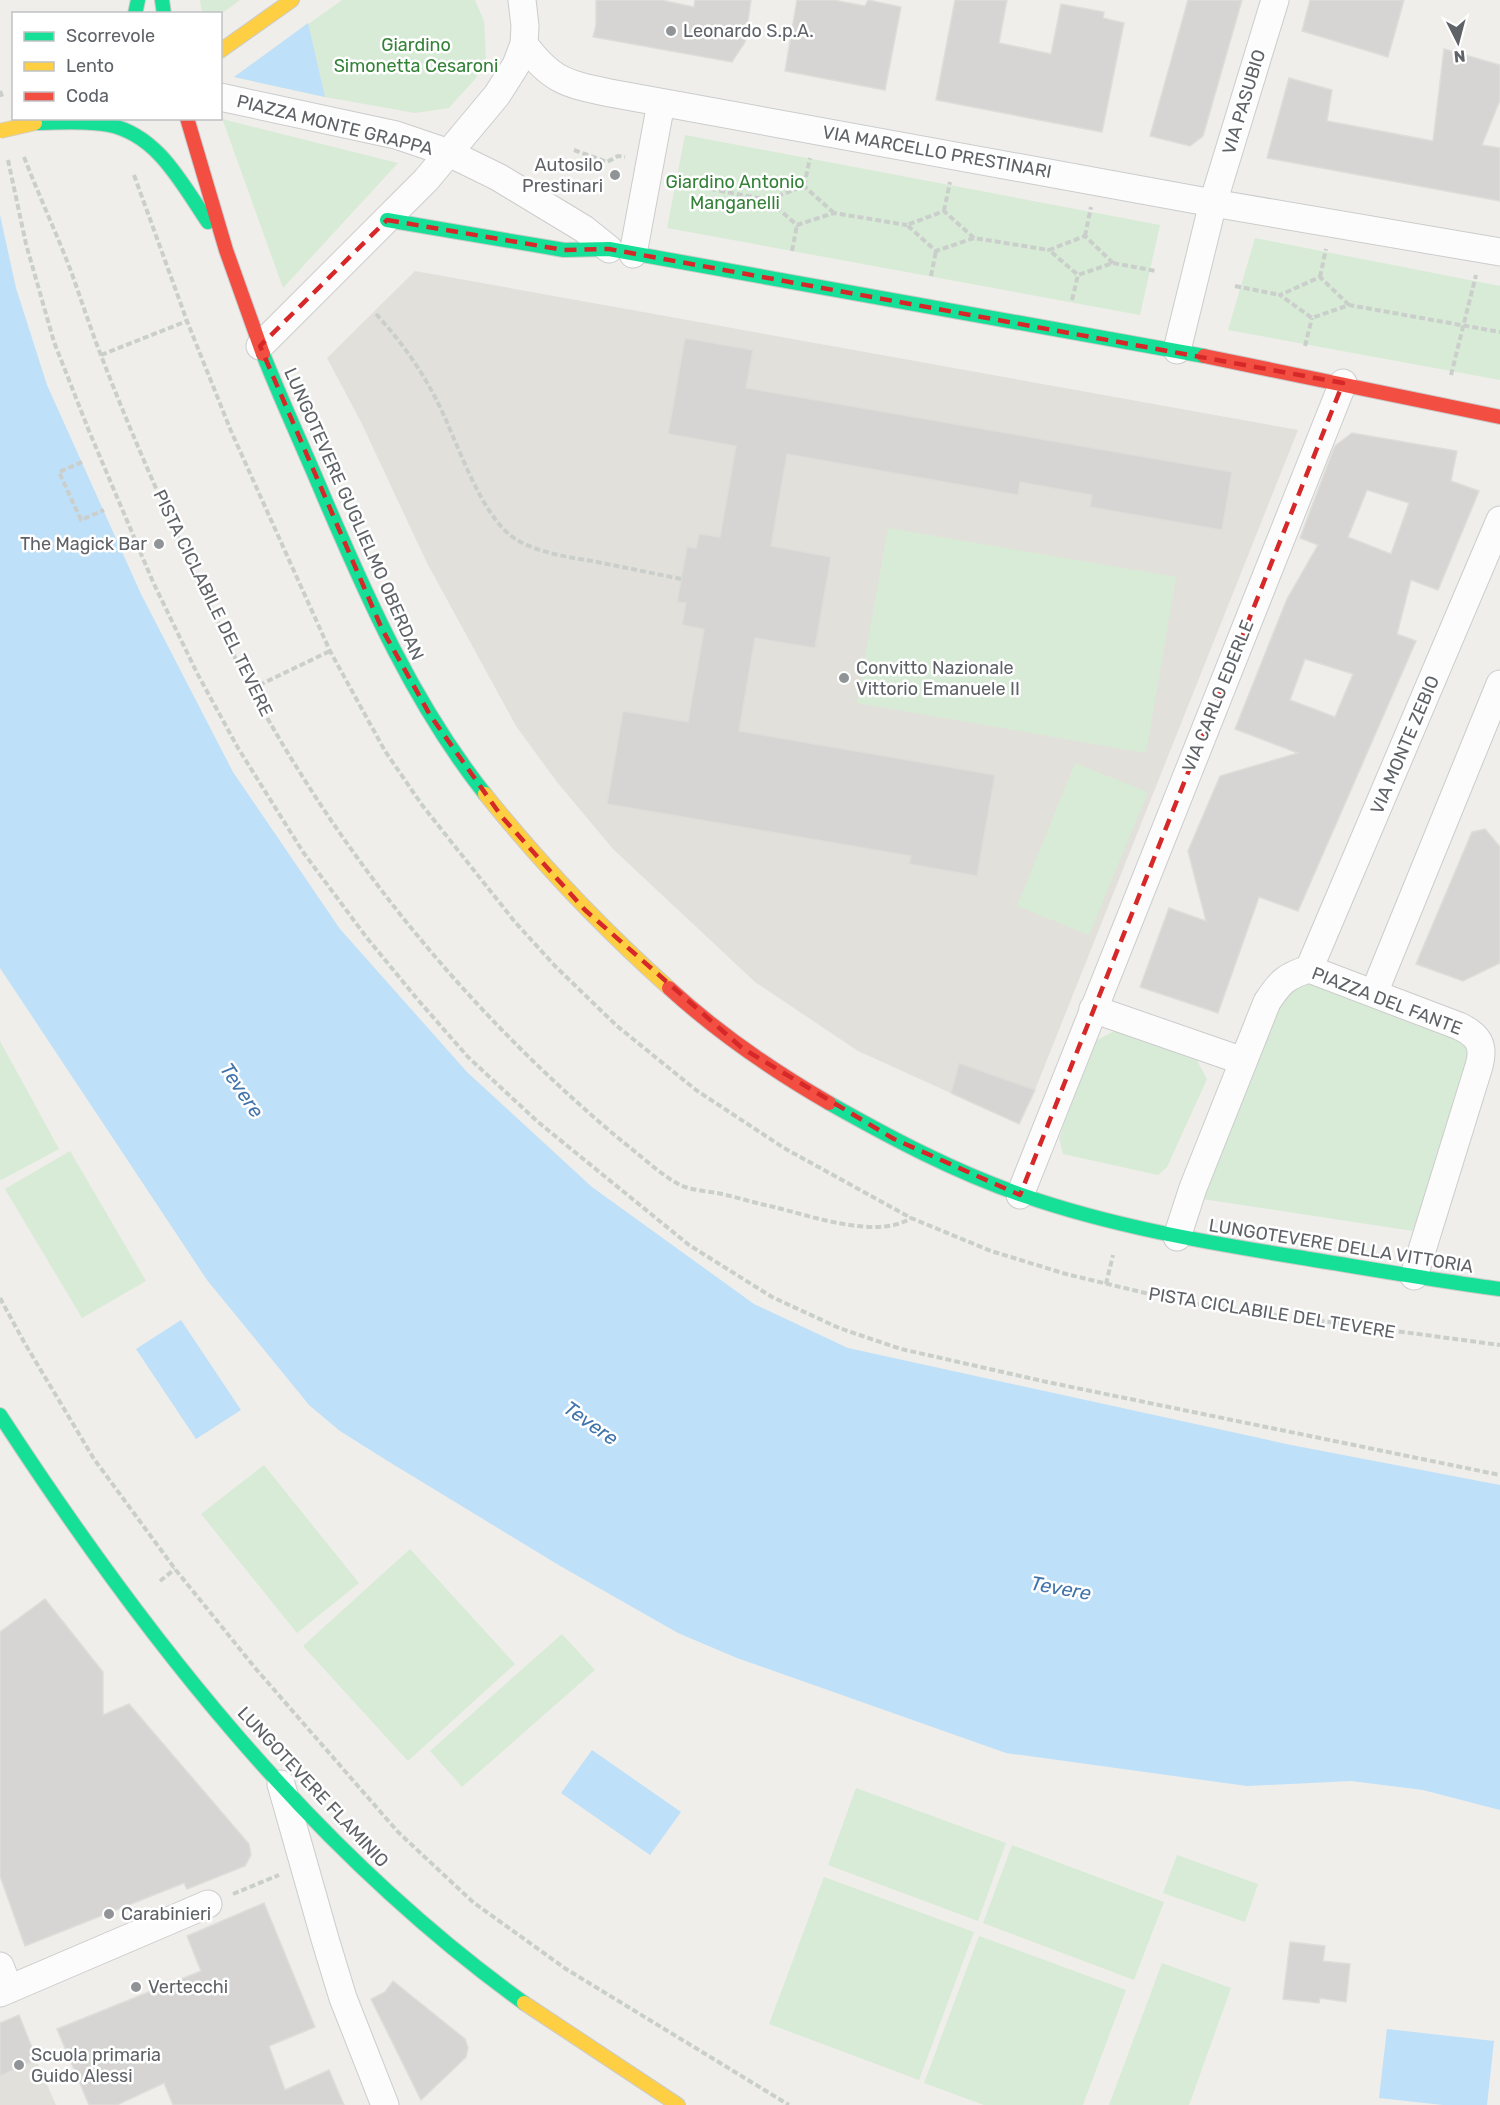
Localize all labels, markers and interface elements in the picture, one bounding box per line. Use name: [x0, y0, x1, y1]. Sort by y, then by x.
legend: [12, 12, 222, 120]
north arrow: [1428, 12, 1488, 72]
place label: Leonardo S.p.A.: [683, 20, 814, 42]
marker: Leonardo S.p.A.: [664, 24, 678, 38]
text: Scorrevole: [66, 25, 155, 47]
park label: Giardino Simonetta Cesaroni: [334, 34, 498, 77]
text: N: [1453, 46, 1466, 66]
street label: VIA PASUBIO: [1218, 47, 1270, 157]
text: Lento: [66, 55, 114, 77]
text: Coda: [66, 85, 109, 107]
street label: PIAZZA MONTE GRAPPA: [235, 90, 435, 160]
street label: VIA MARCELLO PRESTINARI: [821, 121, 1053, 183]
place label: Autosilo Prestinari: [522, 154, 603, 197]
marker: Autosilo Prestinari: [608, 168, 622, 182]
park label: Giardino Antonio Manganelli: [665, 171, 805, 214]
street label: LUNGOTEVERE GUGLIELMO OBERDAN: [279, 364, 429, 664]
street label: PISTA CICLABILE DEL TEVERE: [148, 486, 278, 720]
place label: The Magick Bar: [20, 533, 147, 555]
marker: The Magick Bar: [152, 537, 166, 551]
street label: VIA CARLO EDERLE: [1177, 617, 1259, 775]
place label: Convitto Nazionale Vittorio Emanuele II: [856, 657, 1020, 700]
marker: Convitto Nazionale Vittorio Emanuele II: [837, 671, 851, 685]
street label: VIA MONTE ZEBIO: [1366, 672, 1444, 818]
street label: PIAZZA DEL FANTE: [1309, 962, 1465, 1040]
water label: Tevere: [215, 1058, 269, 1122]
street label: LUNGOTEVERE DELLA VITTORIA: [1207, 1214, 1475, 1278]
street label: PISTA CICLABILE DEL TEVERE: [1147, 1283, 1397, 1343]
water label: Tevere: [559, 1396, 623, 1450]
water label: Tevere: [1029, 1571, 1093, 1605]
street label: LUNGOTEVERE FLAMINIO: [233, 1702, 393, 1872]
place label: Carabinieri: [121, 1903, 211, 1925]
marker: Carabinieri: [102, 1907, 116, 1921]
place label: Vertecchi: [148, 1976, 228, 1998]
marker: Vertecchi: [129, 1980, 143, 1994]
place label: Scuola primaria Guido Alessi: [31, 2044, 161, 2087]
marker: Scuola primaria Guido Alessi: [12, 2058, 26, 2072]

